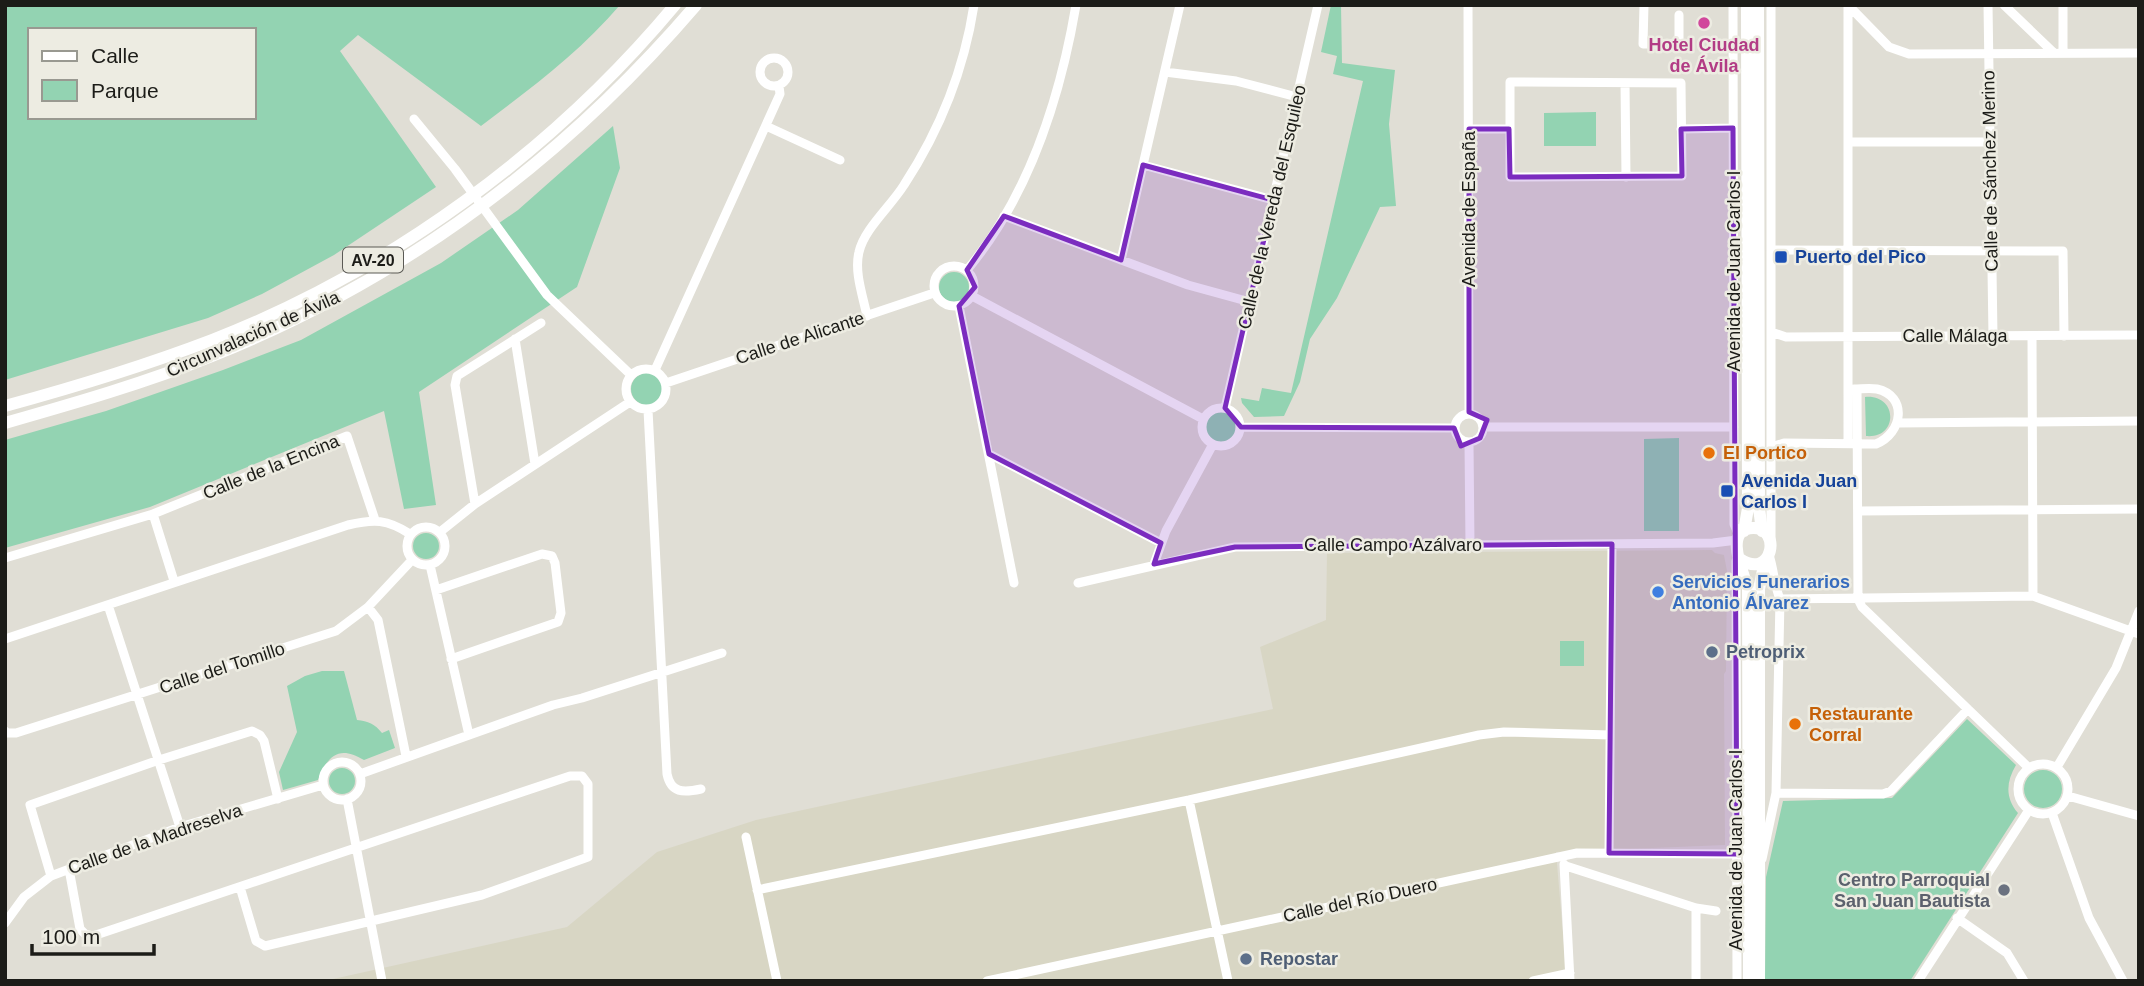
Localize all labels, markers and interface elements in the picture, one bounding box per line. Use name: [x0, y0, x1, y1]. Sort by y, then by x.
marker: Hotel Ciudad de Ávila: [1696, 15, 1712, 31]
legend: [28, 28, 256, 119]
place label: Hotel Ciudad de Ávila: [1649, 35, 1760, 76]
text: Calle: [91, 44, 139, 67]
street label: Calle de Sánchez Merino: [1978, 70, 2002, 272]
text: Parque: [91, 79, 159, 102]
street label: Calle de la Vereda del Esquileo: [1234, 83, 1310, 331]
street label: Avenida de España: [1459, 130, 1479, 287]
street label: Avenida de Juan Carlos I: [1724, 171, 1744, 371]
place label: Puerto del Pico: [1795, 247, 1926, 267]
road number: AV-20: [343, 248, 403, 272]
marker: Puerto del Pico: [1773, 249, 1789, 265]
street label: Circunvalación de Ávila: [163, 286, 343, 381]
street label: Calle de Alicante: [733, 308, 867, 368]
street label: Calle Málaga: [1902, 326, 2009, 346]
street label: Calle de la Encina: [200, 430, 343, 503]
place label: El Portico: [1723, 443, 1807, 463]
marker: El Portico: [1701, 445, 1717, 461]
place label: Avenida Juan Carlos I: [1741, 471, 1857, 512]
marker: Avenida Juan Carlos I: [1719, 483, 1735, 499]
street label: Calle Campo Azálvaro: [1304, 535, 1482, 555]
place label: Servicios Funerarios Antonio Álvarez: [1672, 572, 1850, 613]
marker: Servicios Funerarios Antonio Álvarez: [1650, 584, 1666, 600]
street label: Calle del Tomillo: [157, 638, 287, 698]
place label: Petroprix: [1726, 642, 1805, 662]
marker: Petroprix: [1704, 644, 1720, 660]
place label: Restaurante Corral: [1809, 704, 1913, 745]
marker: Restaurante Corral: [1787, 716, 1803, 732]
street label: Avenida de Juan Carlos I: [1726, 750, 1746, 950]
street label: Calle de la Madreselva: [65, 799, 246, 878]
place label: Centro Parroquial San Juan Bautista: [1834, 870, 1991, 911]
street label: Calle del Río Duero: [1281, 874, 1439, 926]
marker: Centro Parroquial San Juan Bautista: [1996, 882, 2012, 898]
scale bar: [32, 912, 154, 956]
text: 100 m: [42, 925, 100, 948]
place label: Repostar: [1260, 949, 1338, 969]
marker: Repostar: [1238, 951, 1254, 967]

